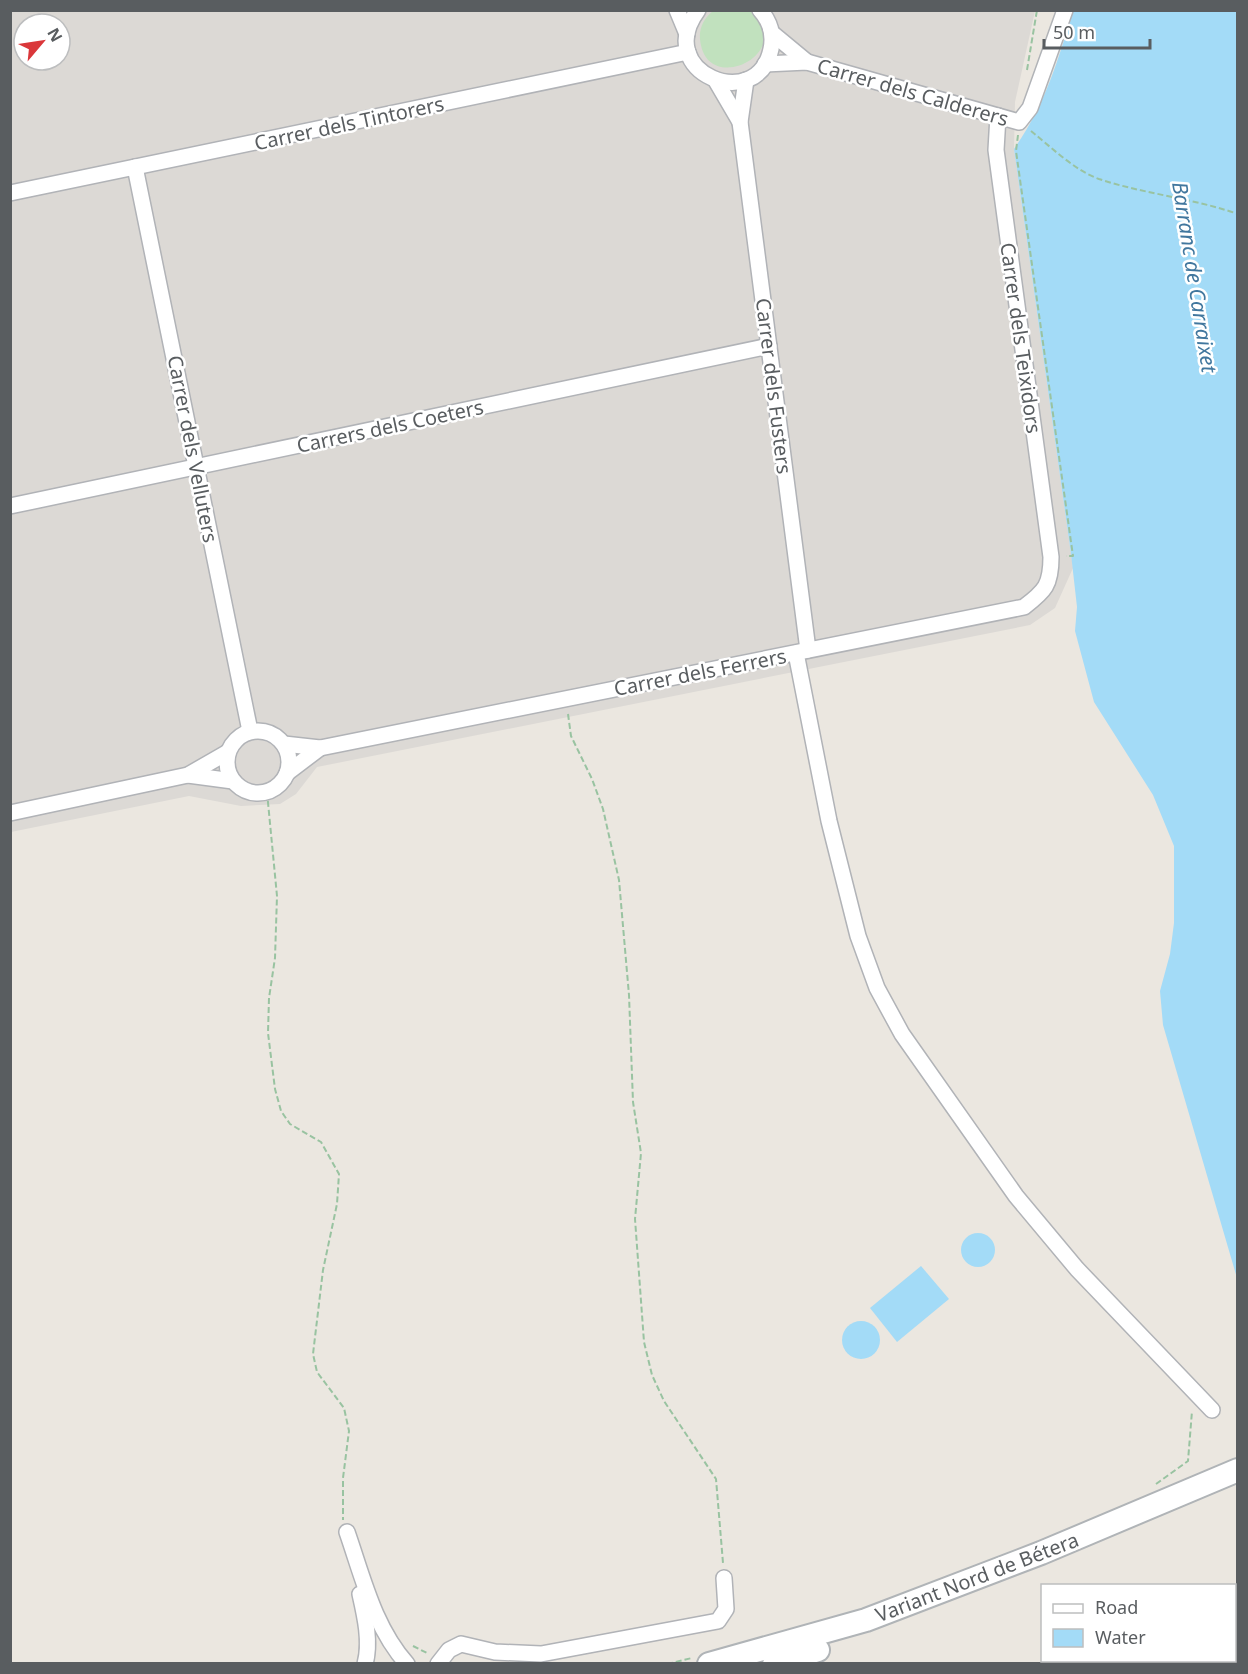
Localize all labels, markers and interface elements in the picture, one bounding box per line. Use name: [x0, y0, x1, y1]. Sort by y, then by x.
north arrow: [12, 12, 72, 72]
scale bar: [1044, 12, 1150, 50]
text: 50 m: [1053, 20, 1095, 44]
text: N: [42, 24, 68, 46]
street label: Carrer dels Calderers: [814, 52, 1012, 132]
street label: Carrer dels Tintorers: [252, 90, 446, 156]
water label: Barranc de Carraixet: [1166, 179, 1224, 376]
street label: Carrer dels Teixidors: [994, 241, 1048, 435]
street label: Carrer dels Fusters: [750, 297, 798, 475]
street label: Carrer dels Velluters: [162, 353, 224, 545]
street label: Carrers dels Coeters: [294, 393, 486, 459]
street label: Carrer dels Ferrers: [611, 642, 789, 702]
street label: Variant Nord de Bétera: [872, 1526, 1082, 1628]
legend: [1041, 1584, 1236, 1662]
text: Road: [1095, 1595, 1138, 1619]
text: Water: [1095, 1625, 1146, 1649]

